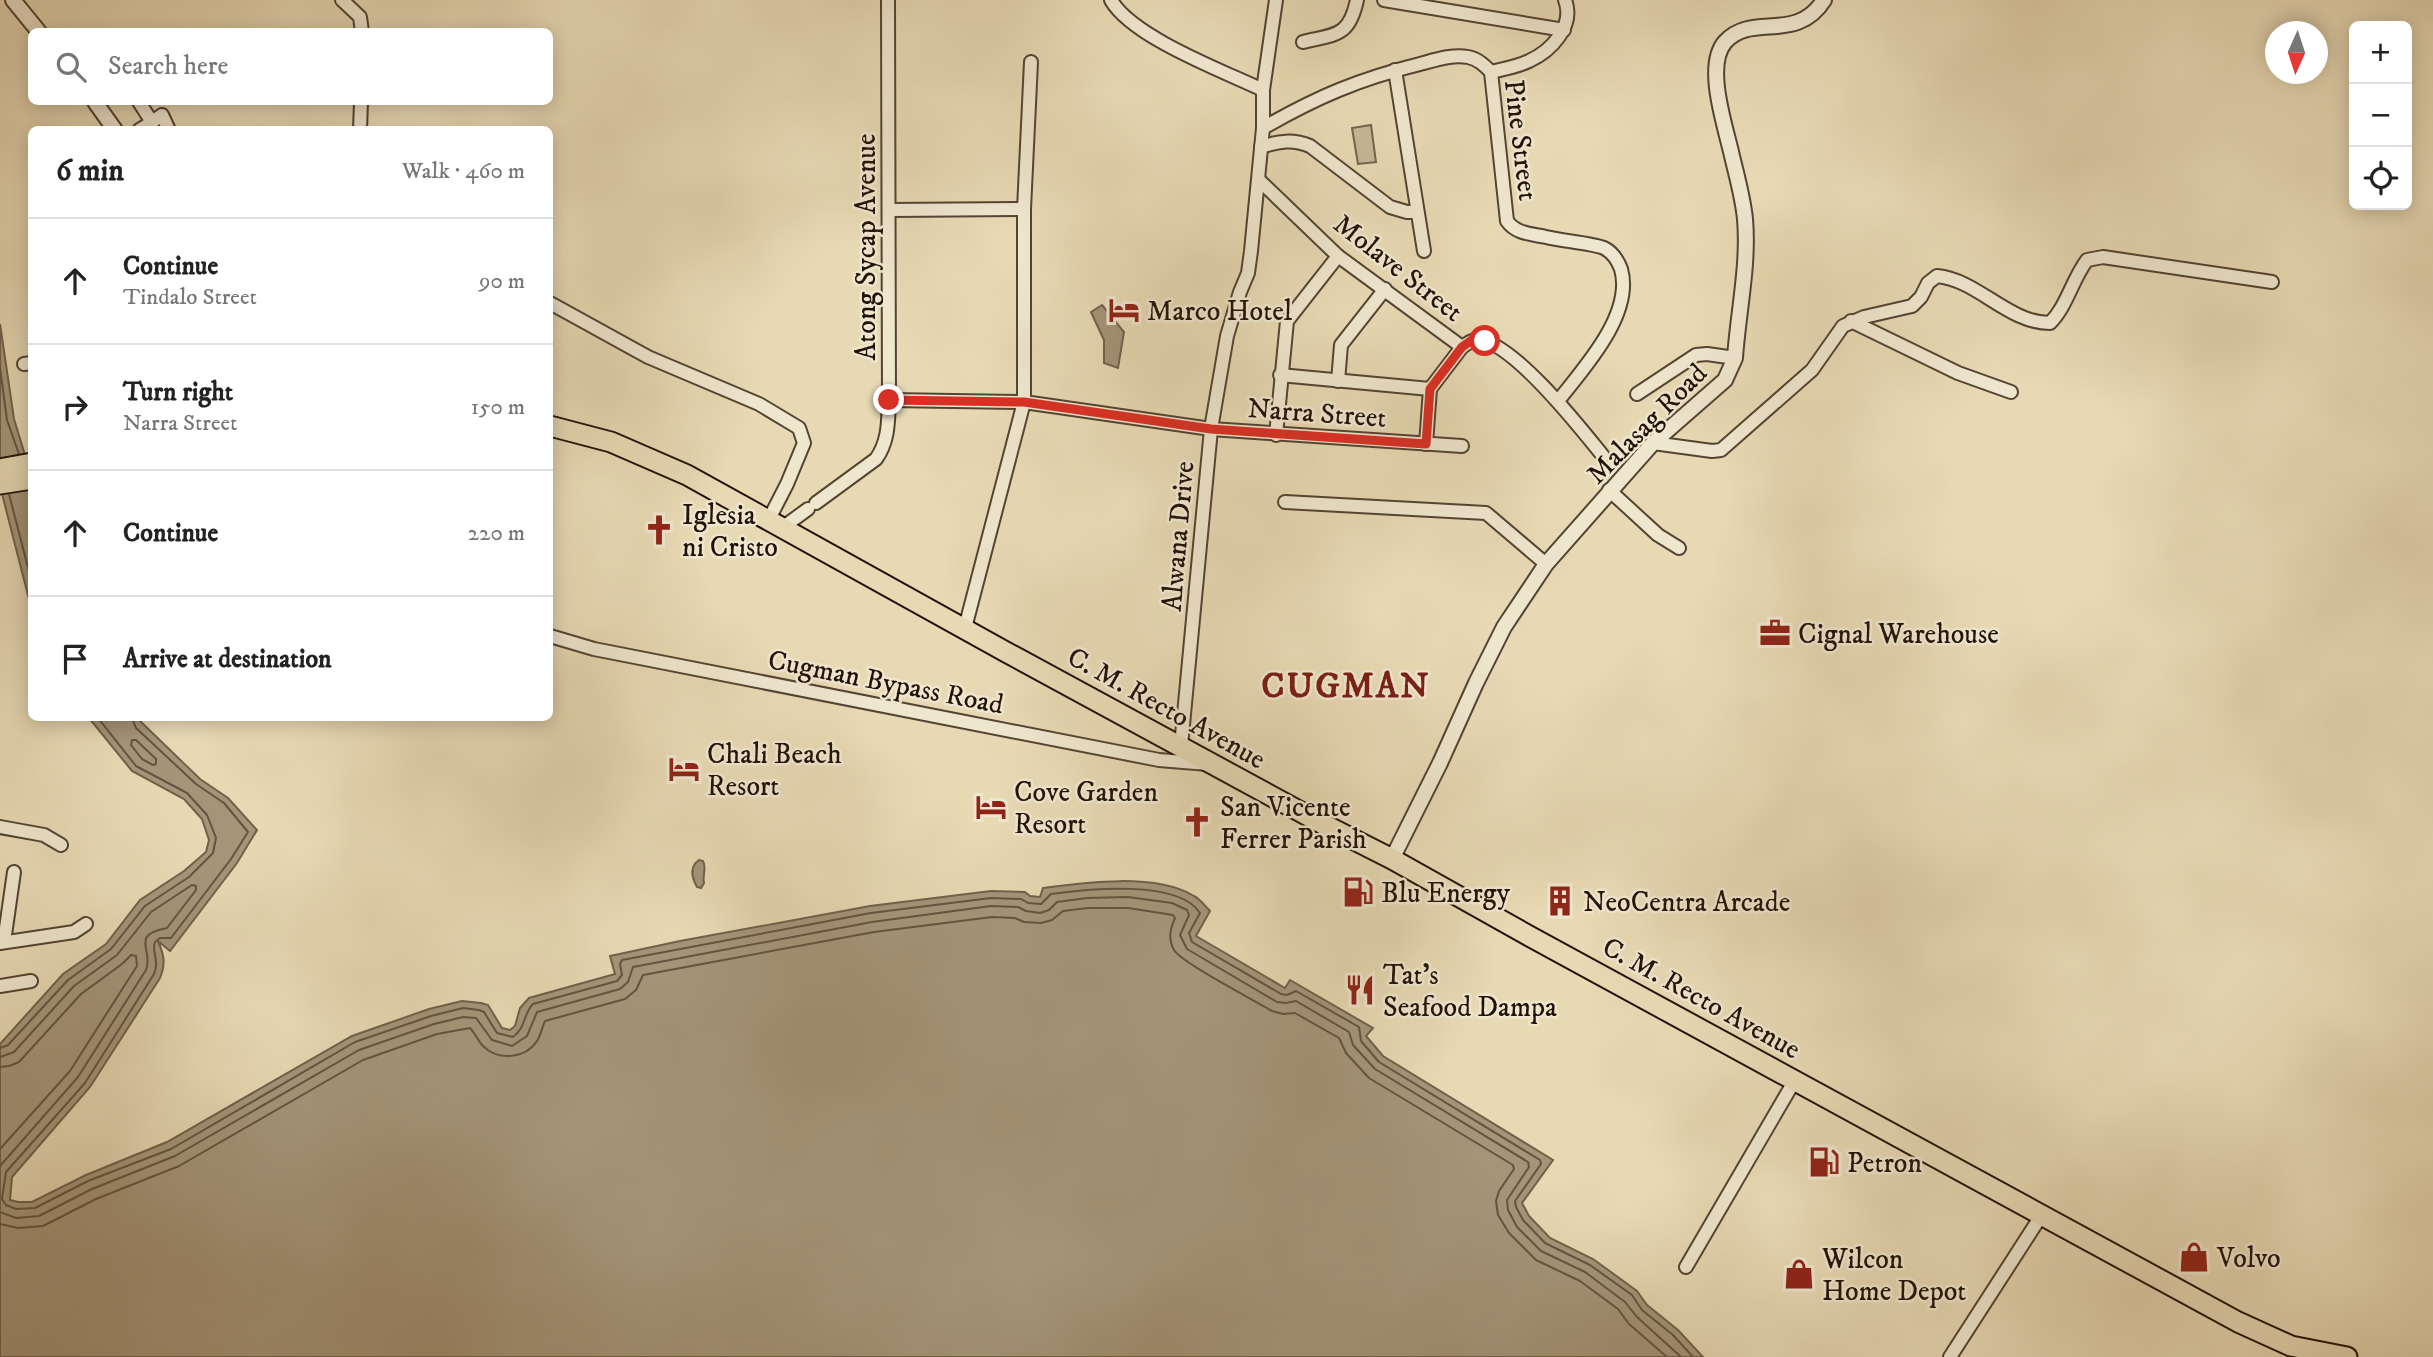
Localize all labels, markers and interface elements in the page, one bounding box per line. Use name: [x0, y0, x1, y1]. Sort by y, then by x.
north arrow: [2265, 21, 2328, 84]
map controls: [2349, 21, 2412, 210]
button: +: [2349, 21, 2412, 84]
search box: [28, 28, 553, 105]
icon: search: [52, 48, 90, 86]
text: Search here: [108, 50, 228, 83]
street label: Pine Street: [1496, 78, 1545, 203]
button: −: [2349, 84, 2412, 147]
street label: Atong Sycap Avenue: [849, 134, 884, 360]
button: locate: [2349, 147, 2412, 210]
text: 6 min: [56, 153, 124, 190]
text: Walk · 460 m: [402, 157, 525, 186]
street label: Molave Street: [1326, 207, 1470, 330]
text: Continue: [123, 250, 218, 283]
icon: ahead: [56, 262, 94, 300]
text: 90 m: [479, 267, 525, 296]
text: Tindalo Street: [123, 283, 257, 312]
hotel icon: Marco Hotel: [1107, 293, 1141, 327]
place label: Marco Hotel: [1147, 294, 1293, 329]
route start: [1469, 325, 1500, 356]
street label: Malasag Road: [1579, 356, 1715, 492]
text: Turn right: [123, 376, 233, 409]
route end: [873, 384, 904, 415]
icon: right: [56, 388, 94, 426]
street label: Narra Street: [1246, 391, 1388, 436]
text: 150 m: [471, 393, 525, 422]
text: Narra Street: [123, 409, 237, 438]
street label: Alwana Drive: [1154, 460, 1202, 613]
place label: Iglesia ni Cristo: [682, 498, 778, 565]
church icon: Iglesia ni Cristo: [642, 513, 676, 547]
icon: ahead: [56, 514, 94, 552]
text: Continue: [123, 517, 218, 550]
text: 220 m: [468, 519, 525, 548]
office icon: Cignal Warehouse: [1758, 616, 1792, 650]
place label: Cignal Warehouse: [1798, 617, 1999, 652]
street label: C. M. Recto Avenue: [1061, 639, 1271, 777]
icon: arrive: [56, 640, 94, 678]
street label: Cugman Bypass Road: [765, 642, 1006, 722]
text: Arrive at destination: [123, 643, 332, 676]
district label: CUGMAN: [1261, 665, 1431, 709]
place label: Chali Beach Resort: [707, 737, 842, 804]
hotel icon: Chali Beach Resort: [667, 752, 701, 786]
place label: Cove Garden Resort: [1014, 775, 1158, 842]
hotel icon: Cove Garden Resort: [974, 790, 1008, 824]
place label: San Vicente Ferrer Parish: [1220, 790, 1367, 857]
church icon: San Vicente Ferrer Parish: [1180, 805, 1214, 839]
fuel station icon: Blu Energy: [1341, 875, 1375, 909]
place label: Blu Energy: [1381, 876, 1511, 911]
building icon: NeoCentra Arcade: [1543, 884, 1577, 918]
place label: NeoCentra Arcade: [1583, 885, 1790, 920]
street label: C. M. Recto Avenue: [1596, 929, 1806, 1067]
place label: Tat's Seafood Dampa: [1383, 958, 1557, 1025]
restaurant icon: Tat's Seafood Dampa: [1343, 973, 1377, 1007]
fuel station icon: Petron: [1807, 1145, 1841, 1179]
place label: Petron: [1847, 1146, 1922, 1181]
shop icon: Volvo: [2177, 1240, 2211, 1274]
place label: Volvo: [2216, 1241, 2281, 1276]
place label: Wilcon Home Depot: [1821, 1242, 1966, 1309]
shop icon: Wilcon Home Depot: [1782, 1257, 1816, 1291]

